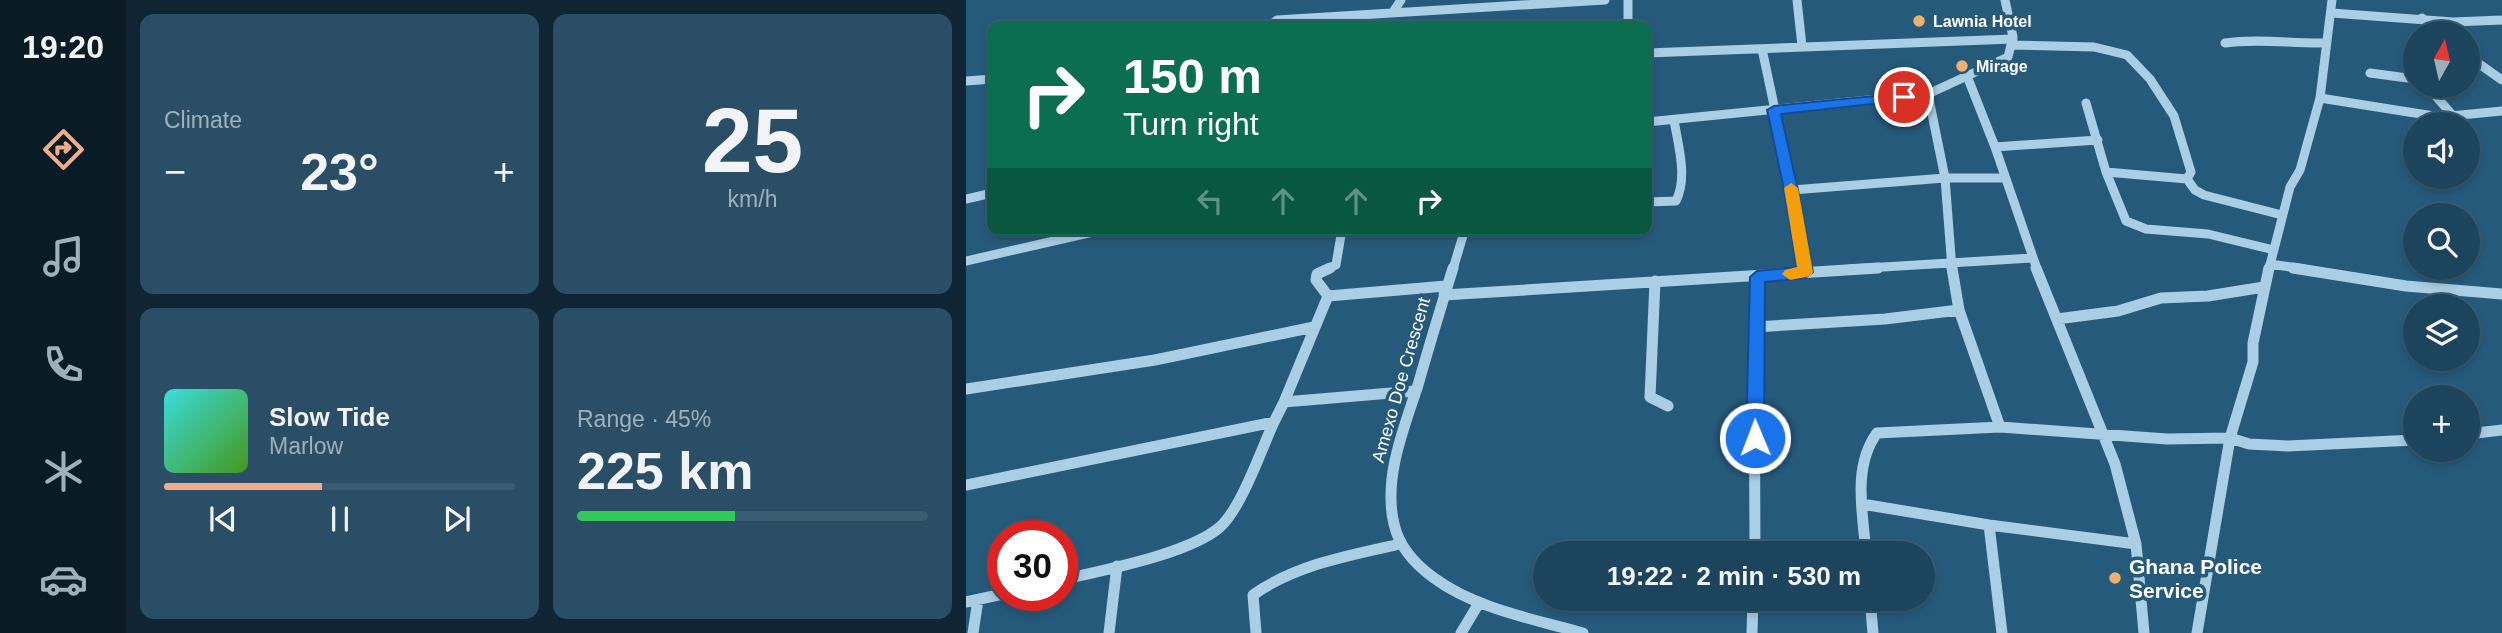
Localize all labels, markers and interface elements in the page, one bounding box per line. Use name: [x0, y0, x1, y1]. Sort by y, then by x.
marker: Lawnia Hotel: [1911, 13, 1927, 29]
place label: Lawnia Hotel: [1933, 13, 2032, 30]
north arrow: [2403, 21, 2480, 98]
map controls: [2403, 21, 2480, 462]
text: 19:20: [22, 29, 104, 65]
icon: right: [1008, 49, 1099, 140]
text: 150 m: [1123, 49, 1262, 103]
marker: Mirage: [1954, 58, 1970, 74]
place label: Mirage: [1976, 58, 2028, 75]
pin: [1874, 67, 1934, 127]
icon: arrive: [1885, 78, 1923, 116]
text: 25: [702, 90, 803, 191]
text: Turn right: [1123, 106, 1259, 142]
text: Climate: [164, 107, 242, 133]
button: sound: [2403, 112, 2480, 189]
icon: directions: [39, 125, 88, 174]
text: 23°: [300, 143, 379, 201]
text: −: [164, 151, 186, 193]
text: +: [493, 151, 515, 193]
icon: left: [1191, 182, 1229, 220]
icon: ahead: [1264, 182, 1302, 220]
icon: ahead: [1337, 182, 1375, 220]
icon: right: [1410, 182, 1448, 220]
text: km/h: [728, 186, 777, 212]
button: search: [2403, 203, 2480, 280]
icon: music: [39, 232, 88, 281]
button: layers: [2403, 294, 2480, 371]
street label: Amexo Doe Crescent: [1368, 295, 1434, 465]
icon: phone: [39, 340, 88, 389]
button: +: [2403, 385, 2480, 462]
position arrow: [1718, 401, 1792, 475]
text: Slow Tide: [269, 402, 390, 432]
text: Range · 45%: [577, 406, 711, 432]
text: Marlow: [269, 433, 343, 459]
text: 225 km: [577, 442, 753, 500]
icon: climate: [39, 447, 88, 496]
icon: previous: [204, 500, 242, 538]
icon: pause: [321, 500, 359, 538]
icon: next: [438, 500, 476, 538]
speed limit sign: 30: [987, 520, 1078, 611]
icon: car: [39, 555, 88, 604]
place label: Ghana Police Service: [2129, 555, 2262, 602]
text: 19:22 · 2 min · 530 m: [1607, 561, 1861, 591]
marker: Ghana Police Service: [2107, 570, 2123, 586]

